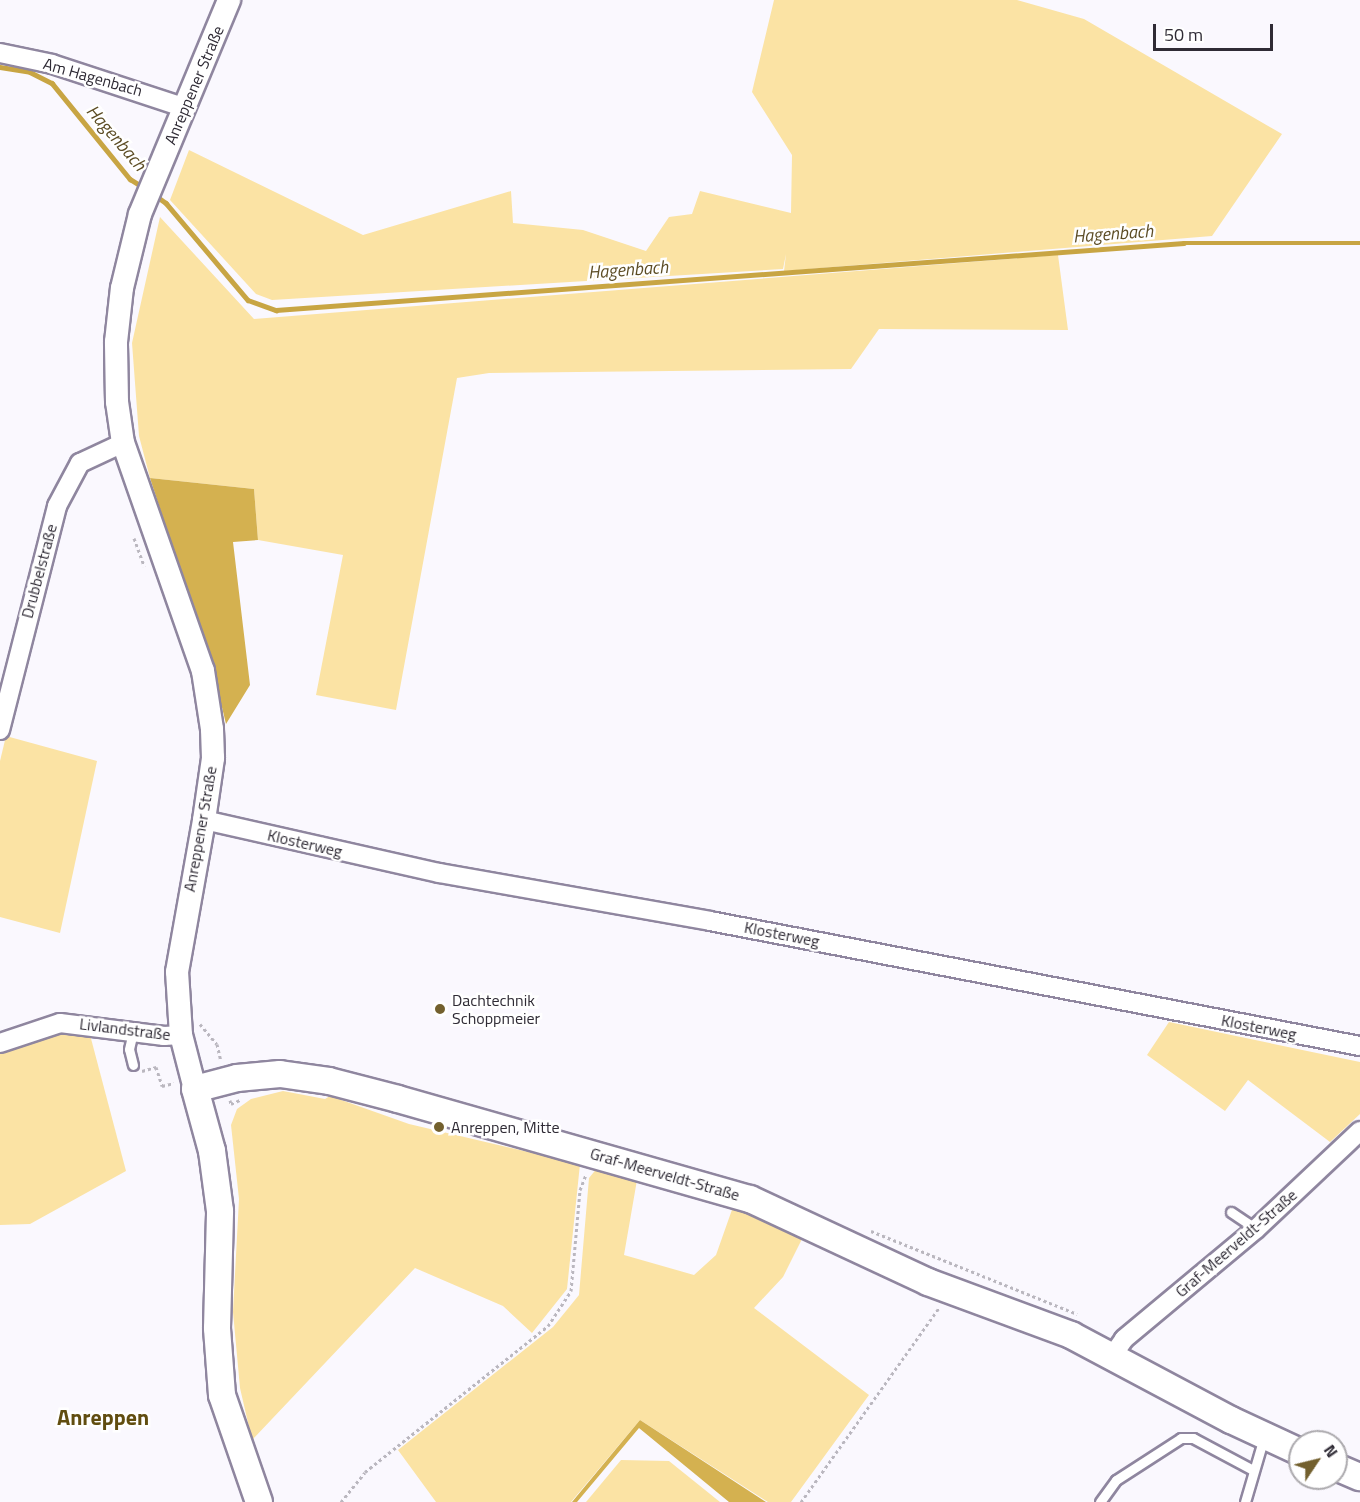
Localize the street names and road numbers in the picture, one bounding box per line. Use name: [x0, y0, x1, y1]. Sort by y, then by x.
street label: Anreppener Straße: [160, 23, 228, 147]
street label: Am Hagenbach: [41, 54, 145, 100]
street label: Drubbelstraße: [17, 522, 61, 620]
street label: Anreppener Straße: [180, 765, 220, 893]
street label: Klosterweg: [266, 825, 344, 861]
street label: Klosterweg: [743, 917, 821, 951]
street label: Klosterweg: [1220, 1010, 1298, 1044]
street label: Livlandstraße: [78, 1014, 172, 1044]
street label: Graf-Meerveldt-Straße: [588, 1143, 742, 1205]
street label: Graf-Meerveldt-Straße: [1171, 1185, 1301, 1301]

